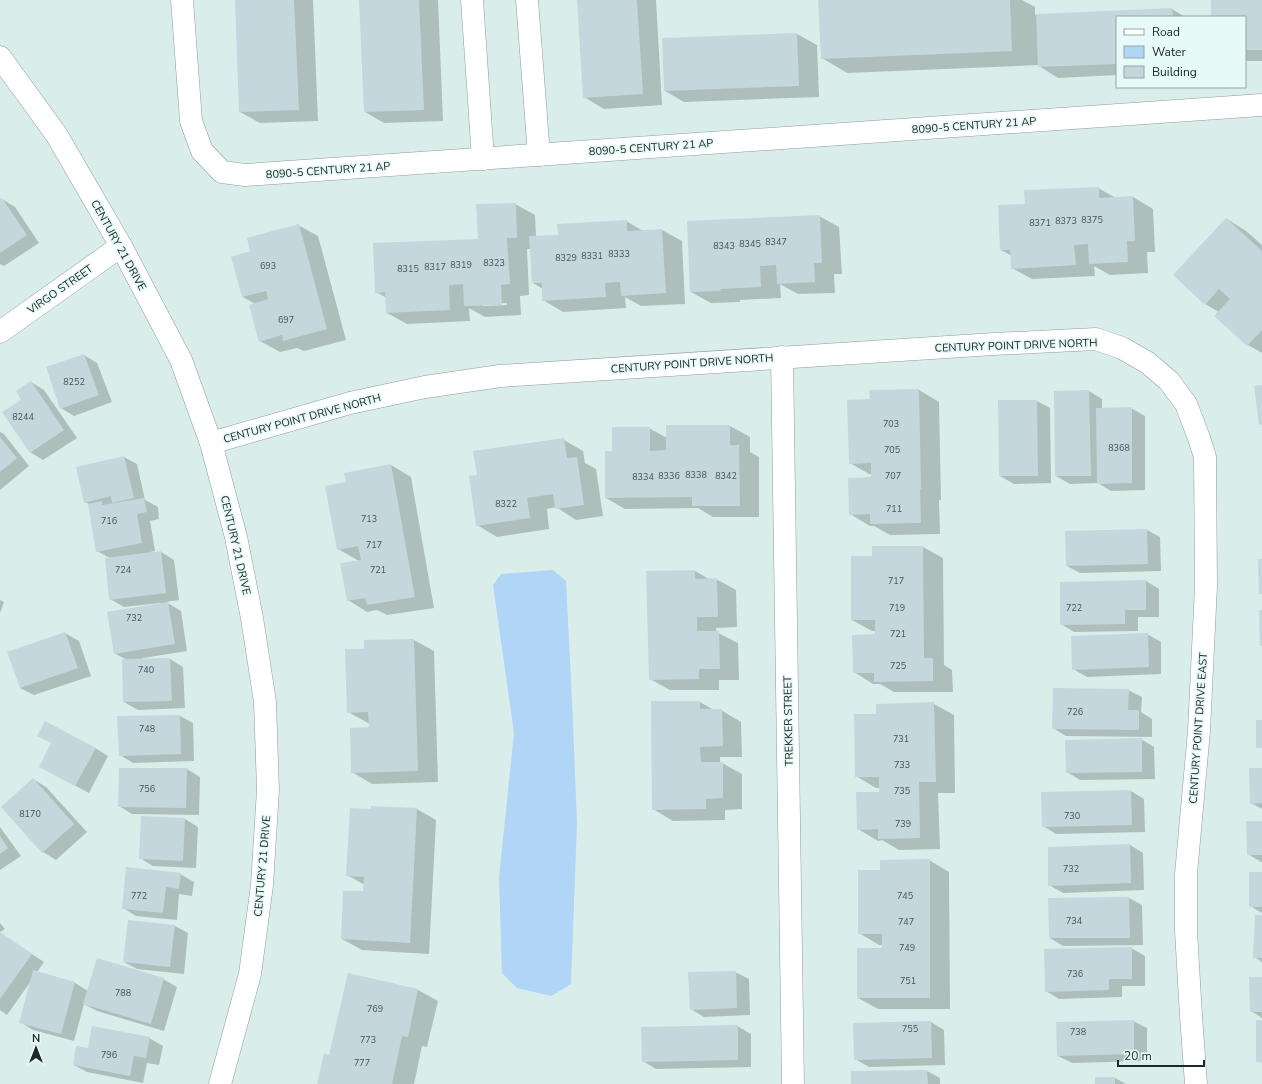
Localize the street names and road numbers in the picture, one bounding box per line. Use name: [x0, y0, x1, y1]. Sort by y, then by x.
street label: 8090-5 CENTURY 21 AP: [911, 114, 1037, 137]
street label: 8090-5 CENTURY 21 AP: [588, 136, 714, 159]
street label: 8090-5 CENTURY 21 AP: [265, 159, 391, 182]
street label: CENTURY 21 DRIVE: [87, 197, 150, 293]
street label: VIRGO STREET: [24, 261, 96, 318]
street label: CENTURY POINT DRIVE NORTH: [934, 335, 1098, 356]
street label: CENTURY POINT DRIVE NORTH: [610, 350, 774, 377]
street label: CENTURY POINT DRIVE NORTH: [222, 390, 383, 447]
street label: CENTURY 21 DRIVE: [217, 494, 254, 596]
street label: CENTURY POINT DRIVE EAST: [1186, 652, 1211, 804]
street label: TREKKER STREET: [780, 675, 797, 766]
street label: CENTURY 21 DRIVE: [251, 815, 274, 917]

